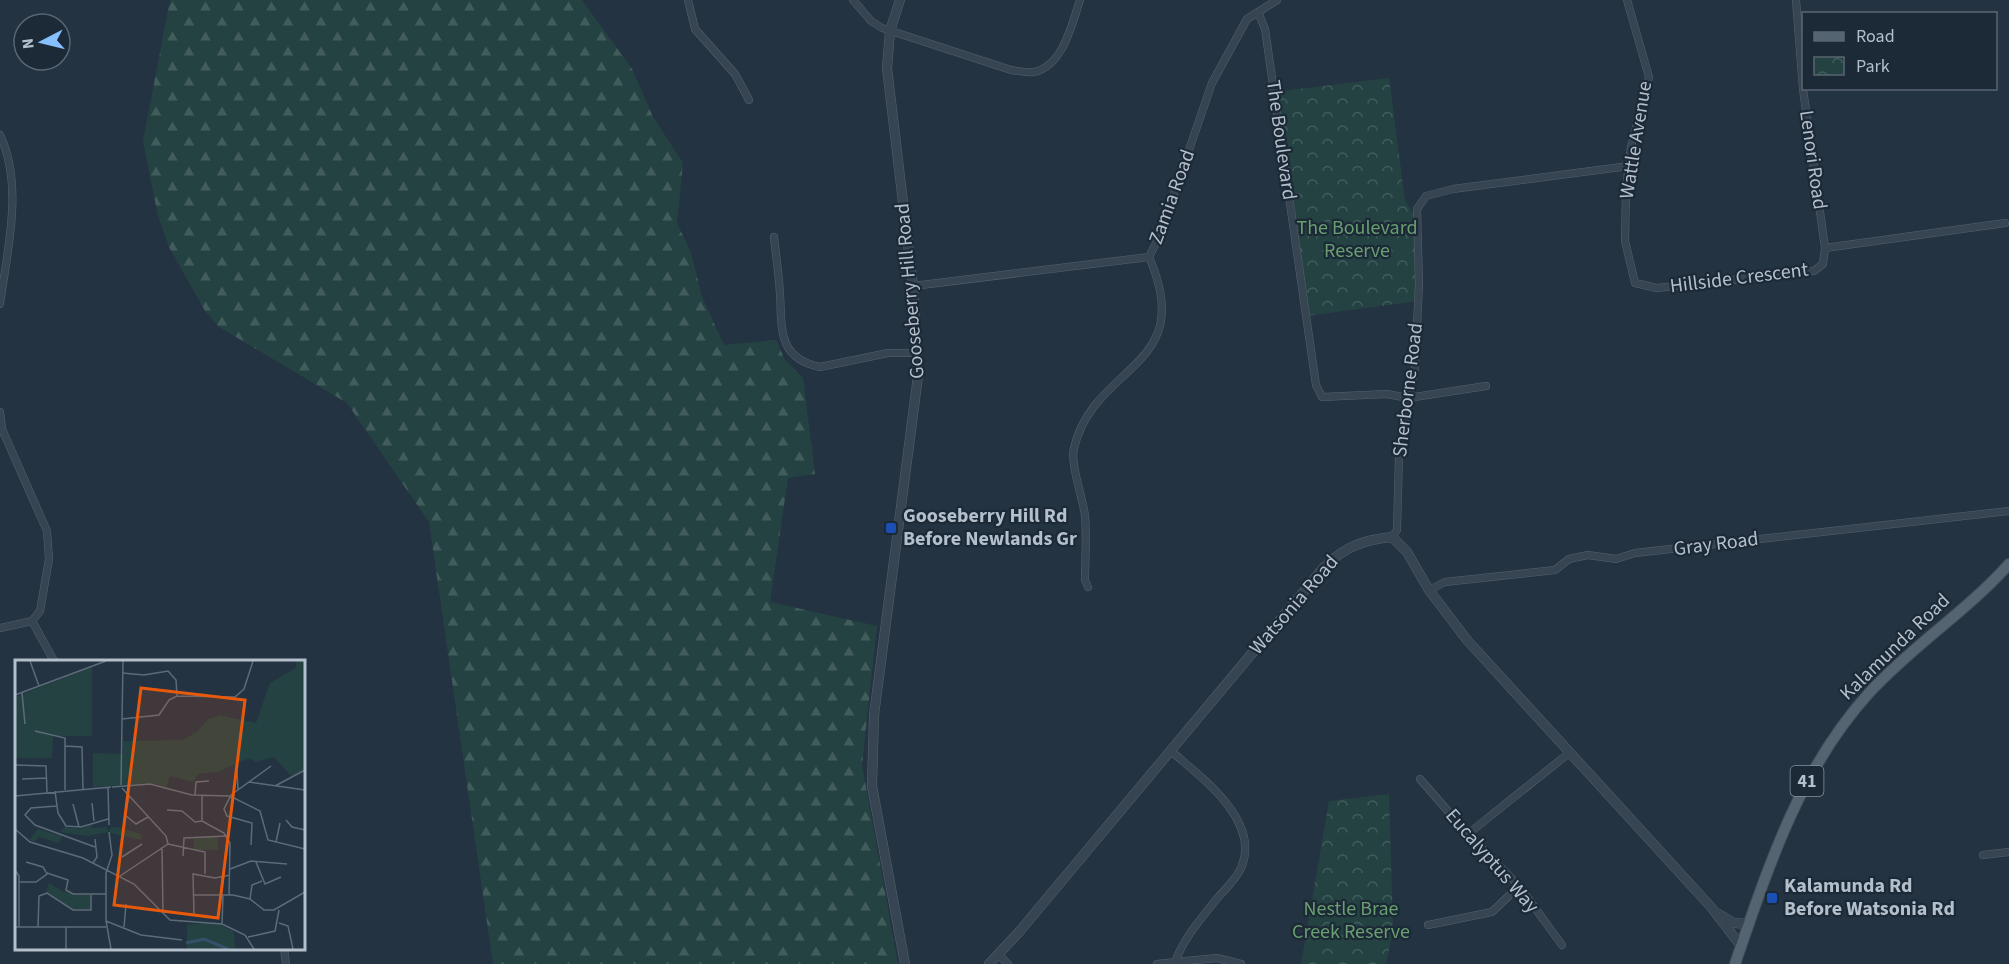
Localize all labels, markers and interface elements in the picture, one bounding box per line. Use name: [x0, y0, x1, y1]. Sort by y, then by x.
north arrow: [12, 12, 72, 72]
legend: [1802, 12, 1997, 90]
text: Road: [1856, 24, 1895, 49]
text: N: [17, 37, 40, 50]
text: Park: [1856, 54, 1890, 79]
street label: The Boulevard: [1259, 78, 1303, 202]
street label: Wattle Avenue: [1613, 79, 1659, 201]
street label: Lenori Road: [1792, 109, 1834, 211]
street label: Zamia Road: [1142, 146, 1202, 248]
street label: Gooseberry Hill Road: [888, 202, 932, 380]
park label: The Boulevard Reserve: [1297, 214, 1417, 265]
street label: Hillside Crescent: [1668, 256, 1810, 300]
street label: Sherborne Road: [1386, 321, 1430, 459]
place label: Gooseberry Hill Rd Before Newlands Gr: [903, 502, 1077, 553]
marker: Gooseberry Hill Rd Before Newlands Gr: [884, 521, 898, 535]
street label: Gray Road: [1672, 525, 1760, 563]
street label: Watsonia Road: [1243, 549, 1345, 661]
street label: Kalamunda Road: [1834, 587, 1956, 707]
inset map: [15, 660, 304, 949]
road number: 41: [1790, 766, 1824, 796]
street label: Eucalyptus Way: [1439, 803, 1546, 920]
place label: Kalamunda Rd Before Watsonia Rd: [1784, 872, 1955, 923]
marker: Kalamunda Rd Before Watsonia Rd: [1765, 891, 1779, 905]
park label: Nestle Brae Creek Reserve: [1292, 895, 1410, 946]

